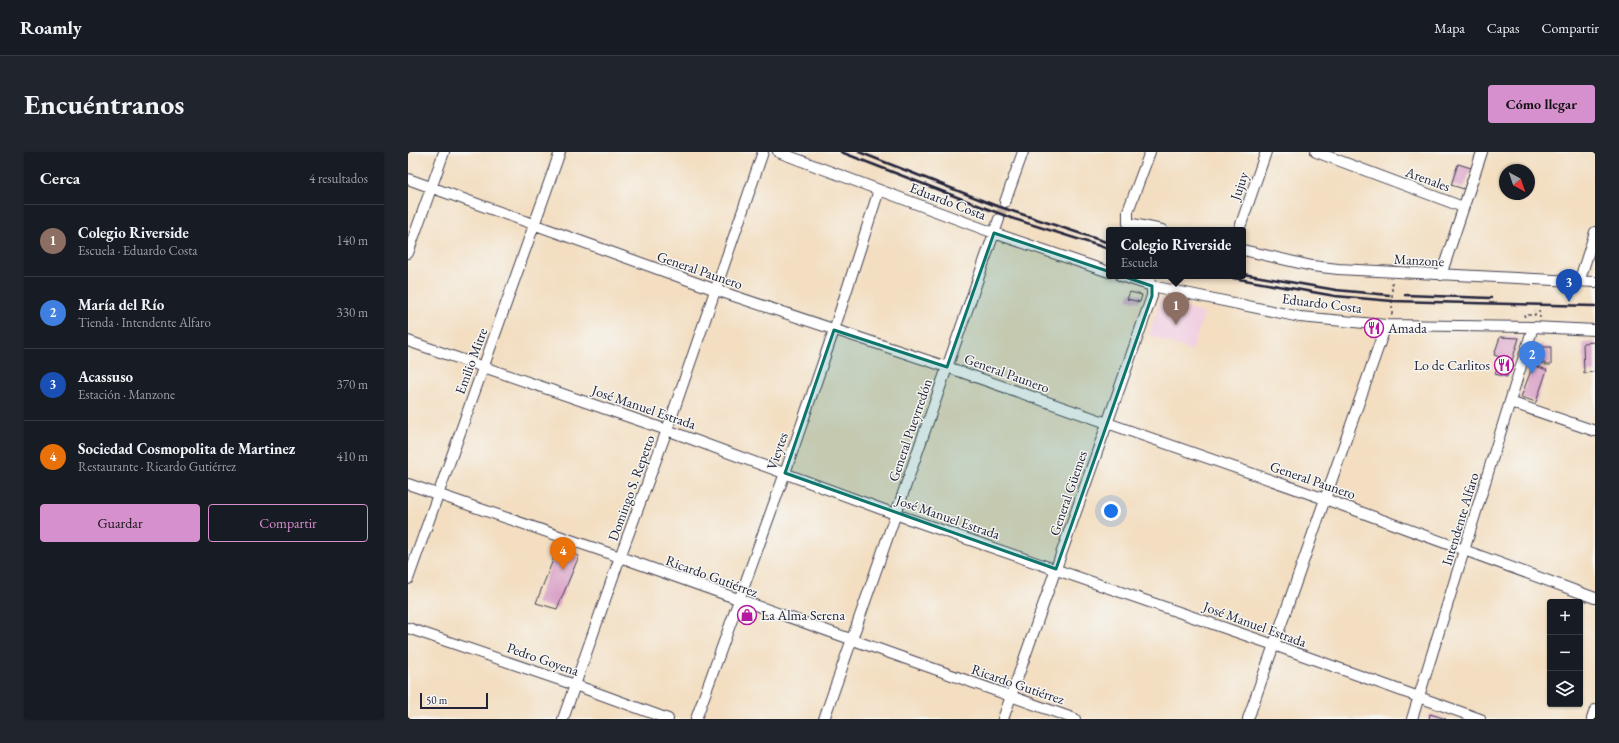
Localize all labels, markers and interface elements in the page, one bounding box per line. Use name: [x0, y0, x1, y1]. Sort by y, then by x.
text: Roamly: [20, 15, 82, 40]
text: Mapa: [1434, 19, 1465, 37]
text: Capas: [1487, 19, 1519, 37]
text: Compartir: [1541, 19, 1599, 37]
button: Cómo llegar: [1488, 85, 1595, 123]
text: Encuéntranos: [24, 86, 184, 122]
street label: Arenales: [1402, 162, 1453, 196]
north arrow: [1499, 164, 1535, 200]
text: Cerca: [40, 167, 80, 189]
street label: Jujuy: [1225, 169, 1252, 203]
text: 4 resultados: [309, 170, 368, 187]
street label: Eduardo Costa: [907, 178, 989, 224]
text: Colegio Riverside: [78, 223, 189, 242]
popup: [1106, 227, 1246, 279]
text: 1: [50, 232, 56, 249]
text: 140 m: [337, 232, 368, 249]
text: Colegio Riverside: [1121, 235, 1231, 254]
text: Escuela · Eduardo Costa: [78, 242, 198, 259]
street label: General Paunero: [655, 247, 745, 293]
street label: Manzone: [1393, 250, 1445, 270]
text: Escuela: [1121, 254, 1158, 271]
pin: 3: [1556, 269, 1582, 302]
street label: Eduardo Costa: [1281, 289, 1363, 317]
pin: 1: [1163, 292, 1189, 325]
text: María del Río: [78, 295, 164, 314]
text: 2: [50, 304, 56, 321]
text: 330 m: [337, 304, 368, 321]
text: Tienda · Intendente Alfaro: [78, 314, 211, 331]
restaurant icon: Amada: [1363, 317, 1385, 339]
place label: Amada: [1387, 319, 1427, 337]
street label: Emilio Mitre: [451, 325, 491, 397]
pin: 2: [1519, 341, 1545, 374]
street label: General Paunero: [962, 349, 1052, 397]
restaurant icon: Lo de Carlitos: [1493, 354, 1515, 376]
place label: Lo de Carlitos: [1414, 356, 1490, 374]
text: Acassuso: [78, 367, 133, 386]
text: 3: [50, 376, 56, 393]
text: 370 m: [337, 376, 368, 393]
street label: General Pueyrredón: [884, 376, 936, 484]
street label: José Manuel Estrada: [589, 380, 699, 433]
text: Estación · Manzone: [78, 386, 175, 403]
street label: Vieytes: [762, 429, 792, 472]
street label: Domingo S. Repetto: [603, 433, 659, 543]
text: Sociedad Cosmopolita de Martinez: [78, 439, 295, 458]
text: 4: [50, 448, 56, 465]
text: 410 m: [337, 448, 368, 465]
street label: General Güemes: [1045, 448, 1091, 538]
street label: General Paunero: [1268, 457, 1358, 503]
text: Restaurante · Ricardo Gutiérrez: [78, 458, 236, 475]
street label: Intendente Alfaro: [1437, 470, 1483, 568]
street label: José Manuel Estrada: [893, 490, 1003, 543]
your location: [1101, 501, 1121, 521]
button: Guardar: [40, 504, 200, 542]
button: Compartir: [208, 504, 368, 542]
pin: 4: [550, 537, 576, 570]
street label: Ricardo Gutiérrez: [663, 551, 761, 601]
street label: José Manuel Estrada: [1200, 597, 1309, 651]
map controls: [1547, 599, 1583, 707]
button: +: [1547, 599, 1583, 635]
shop icon: La Alma Serena: [736, 604, 758, 626]
place label: La Alma Serena: [761, 606, 845, 624]
button: −: [1547, 635, 1583, 671]
street label: Pedro Goyena: [505, 638, 582, 680]
street label: Ricardo Gutiérrez: [969, 660, 1067, 709]
button: layers: [1547, 671, 1583, 707]
scale bar: [420, 691, 488, 710]
text: 50 m: [426, 693, 447, 707]

